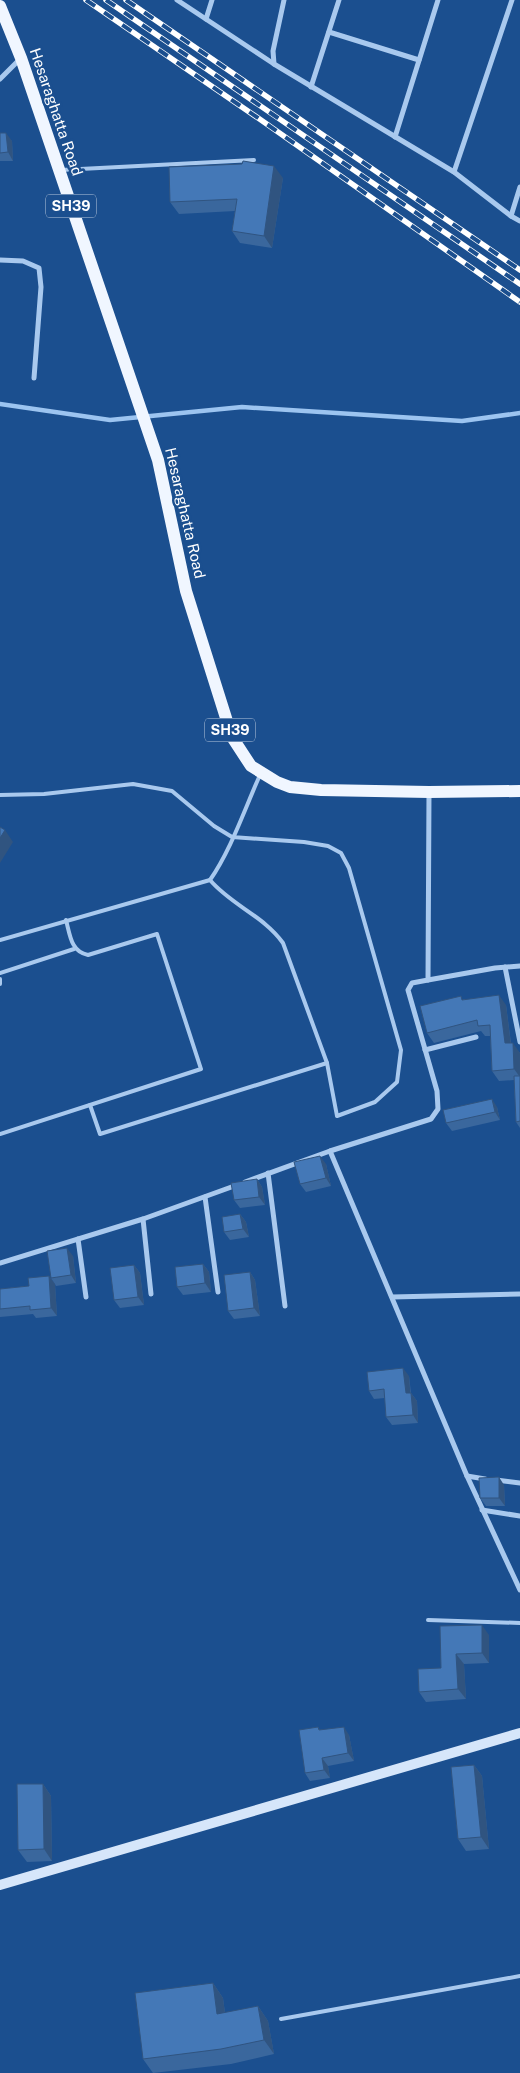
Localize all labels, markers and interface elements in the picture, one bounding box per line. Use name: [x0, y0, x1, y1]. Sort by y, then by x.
street label: Hesaraghatta Road: [27, 46, 86, 178]
road number: SH39: [46, 195, 96, 218]
street label: Hesaraghatta Road: [162, 446, 209, 580]
road number: SH39: [205, 718, 255, 742]

